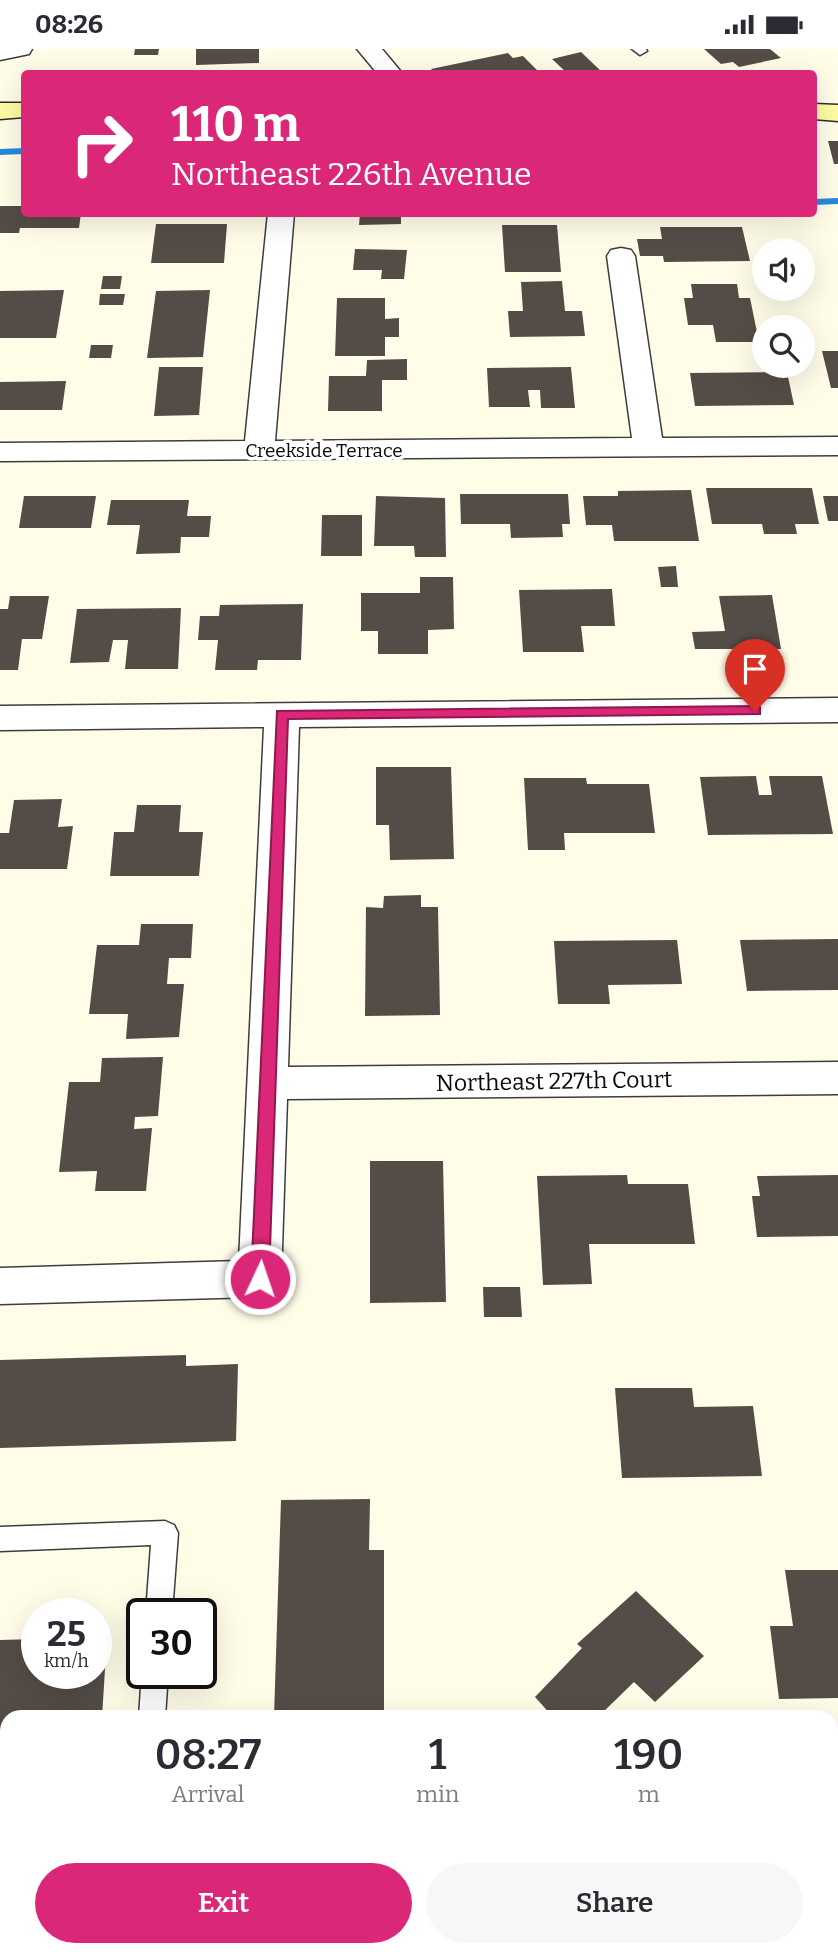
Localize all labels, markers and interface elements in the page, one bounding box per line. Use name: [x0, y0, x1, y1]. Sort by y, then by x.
text: 08:26: [35, 9, 103, 40]
text: 110 m: [171, 95, 300, 154]
icon: right: [56, 98, 147, 189]
text: Northeast 226th Avenue: [171, 155, 531, 193]
map controls: [752, 238, 815, 378]
button: sound: [752, 238, 815, 301]
button: search: [752, 315, 815, 378]
street label: Creekside Terrace: [245, 439, 403, 462]
pin: [725, 639, 785, 711]
icon: arrive: [736, 650, 774, 688]
street label: Northeast 227th Court: [436, 1065, 672, 1097]
position arrow: [223, 1242, 297, 1316]
speed limit sign: 30: [126, 1598, 217, 1689]
text: 25: [47, 1613, 86, 1655]
text: km/h: [44, 1650, 89, 1672]
text: 08:27: [155, 1730, 261, 1780]
text: 1: [429, 1730, 447, 1780]
text: 190: [614, 1730, 683, 1780]
text: Arrival: [172, 1780, 244, 1808]
text: min: [416, 1780, 459, 1808]
text: m: [638, 1780, 660, 1808]
button: Exit: [35, 1863, 412, 1943]
button: Share: [426, 1863, 803, 1943]

